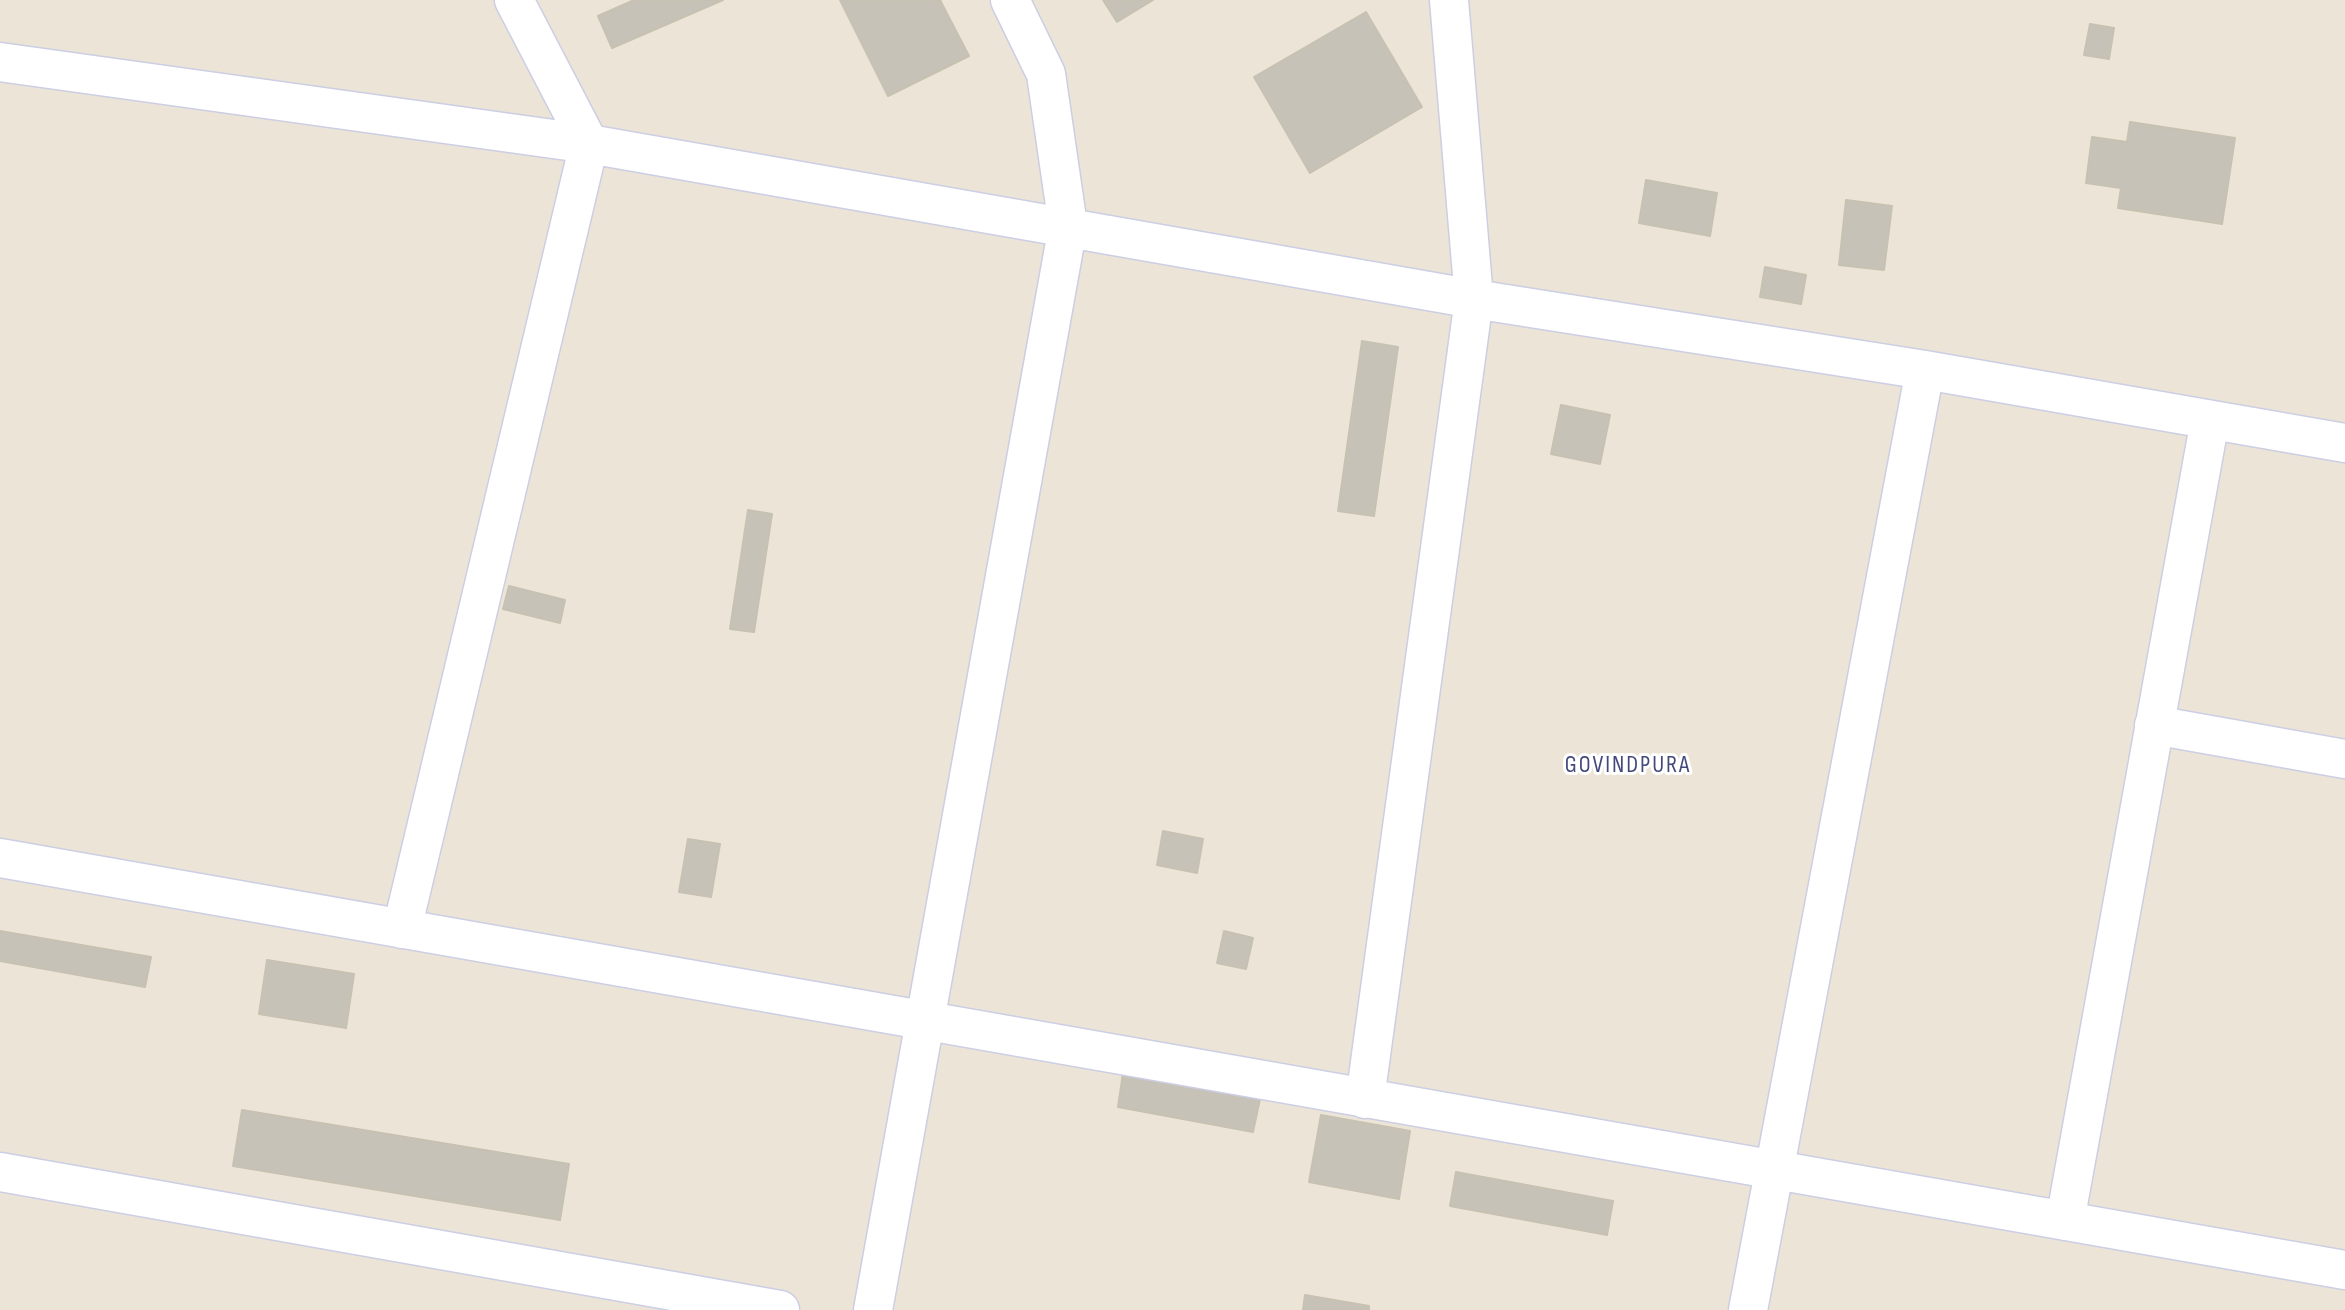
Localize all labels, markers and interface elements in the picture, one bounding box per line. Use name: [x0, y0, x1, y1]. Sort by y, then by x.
district label: GOVINDPURA: [1566, 752, 1690, 780]

